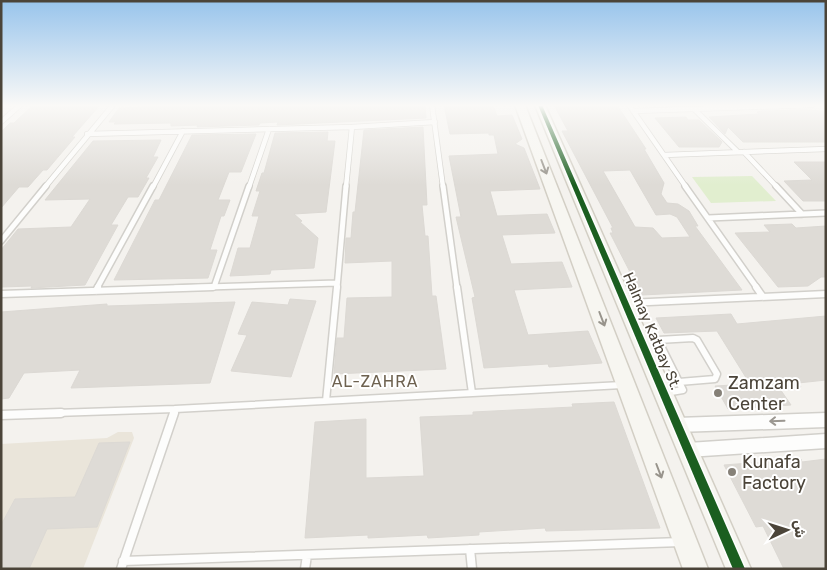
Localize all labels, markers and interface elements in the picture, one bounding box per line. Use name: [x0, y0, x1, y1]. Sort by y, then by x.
one-way arrow: [540, 159, 549, 174]
street label: Halmay Katbay St.: [619, 269, 685, 393]
one-way arrow: [598, 310, 607, 326]
district label: AL-ZAHRA: [332, 372, 418, 391]
place label: Zamzam Center: [728, 372, 800, 415]
marker: Zamzam Center: [712, 387, 724, 399]
one-way arrow: [769, 417, 785, 426]
place label: Kunafa Factory: [742, 451, 806, 494]
one-way arrow: [655, 462, 664, 478]
marker: Kunafa Factory: [726, 466, 738, 478]
north arrow: [762, 505, 812, 555]
text: ش: [790, 520, 809, 539]

